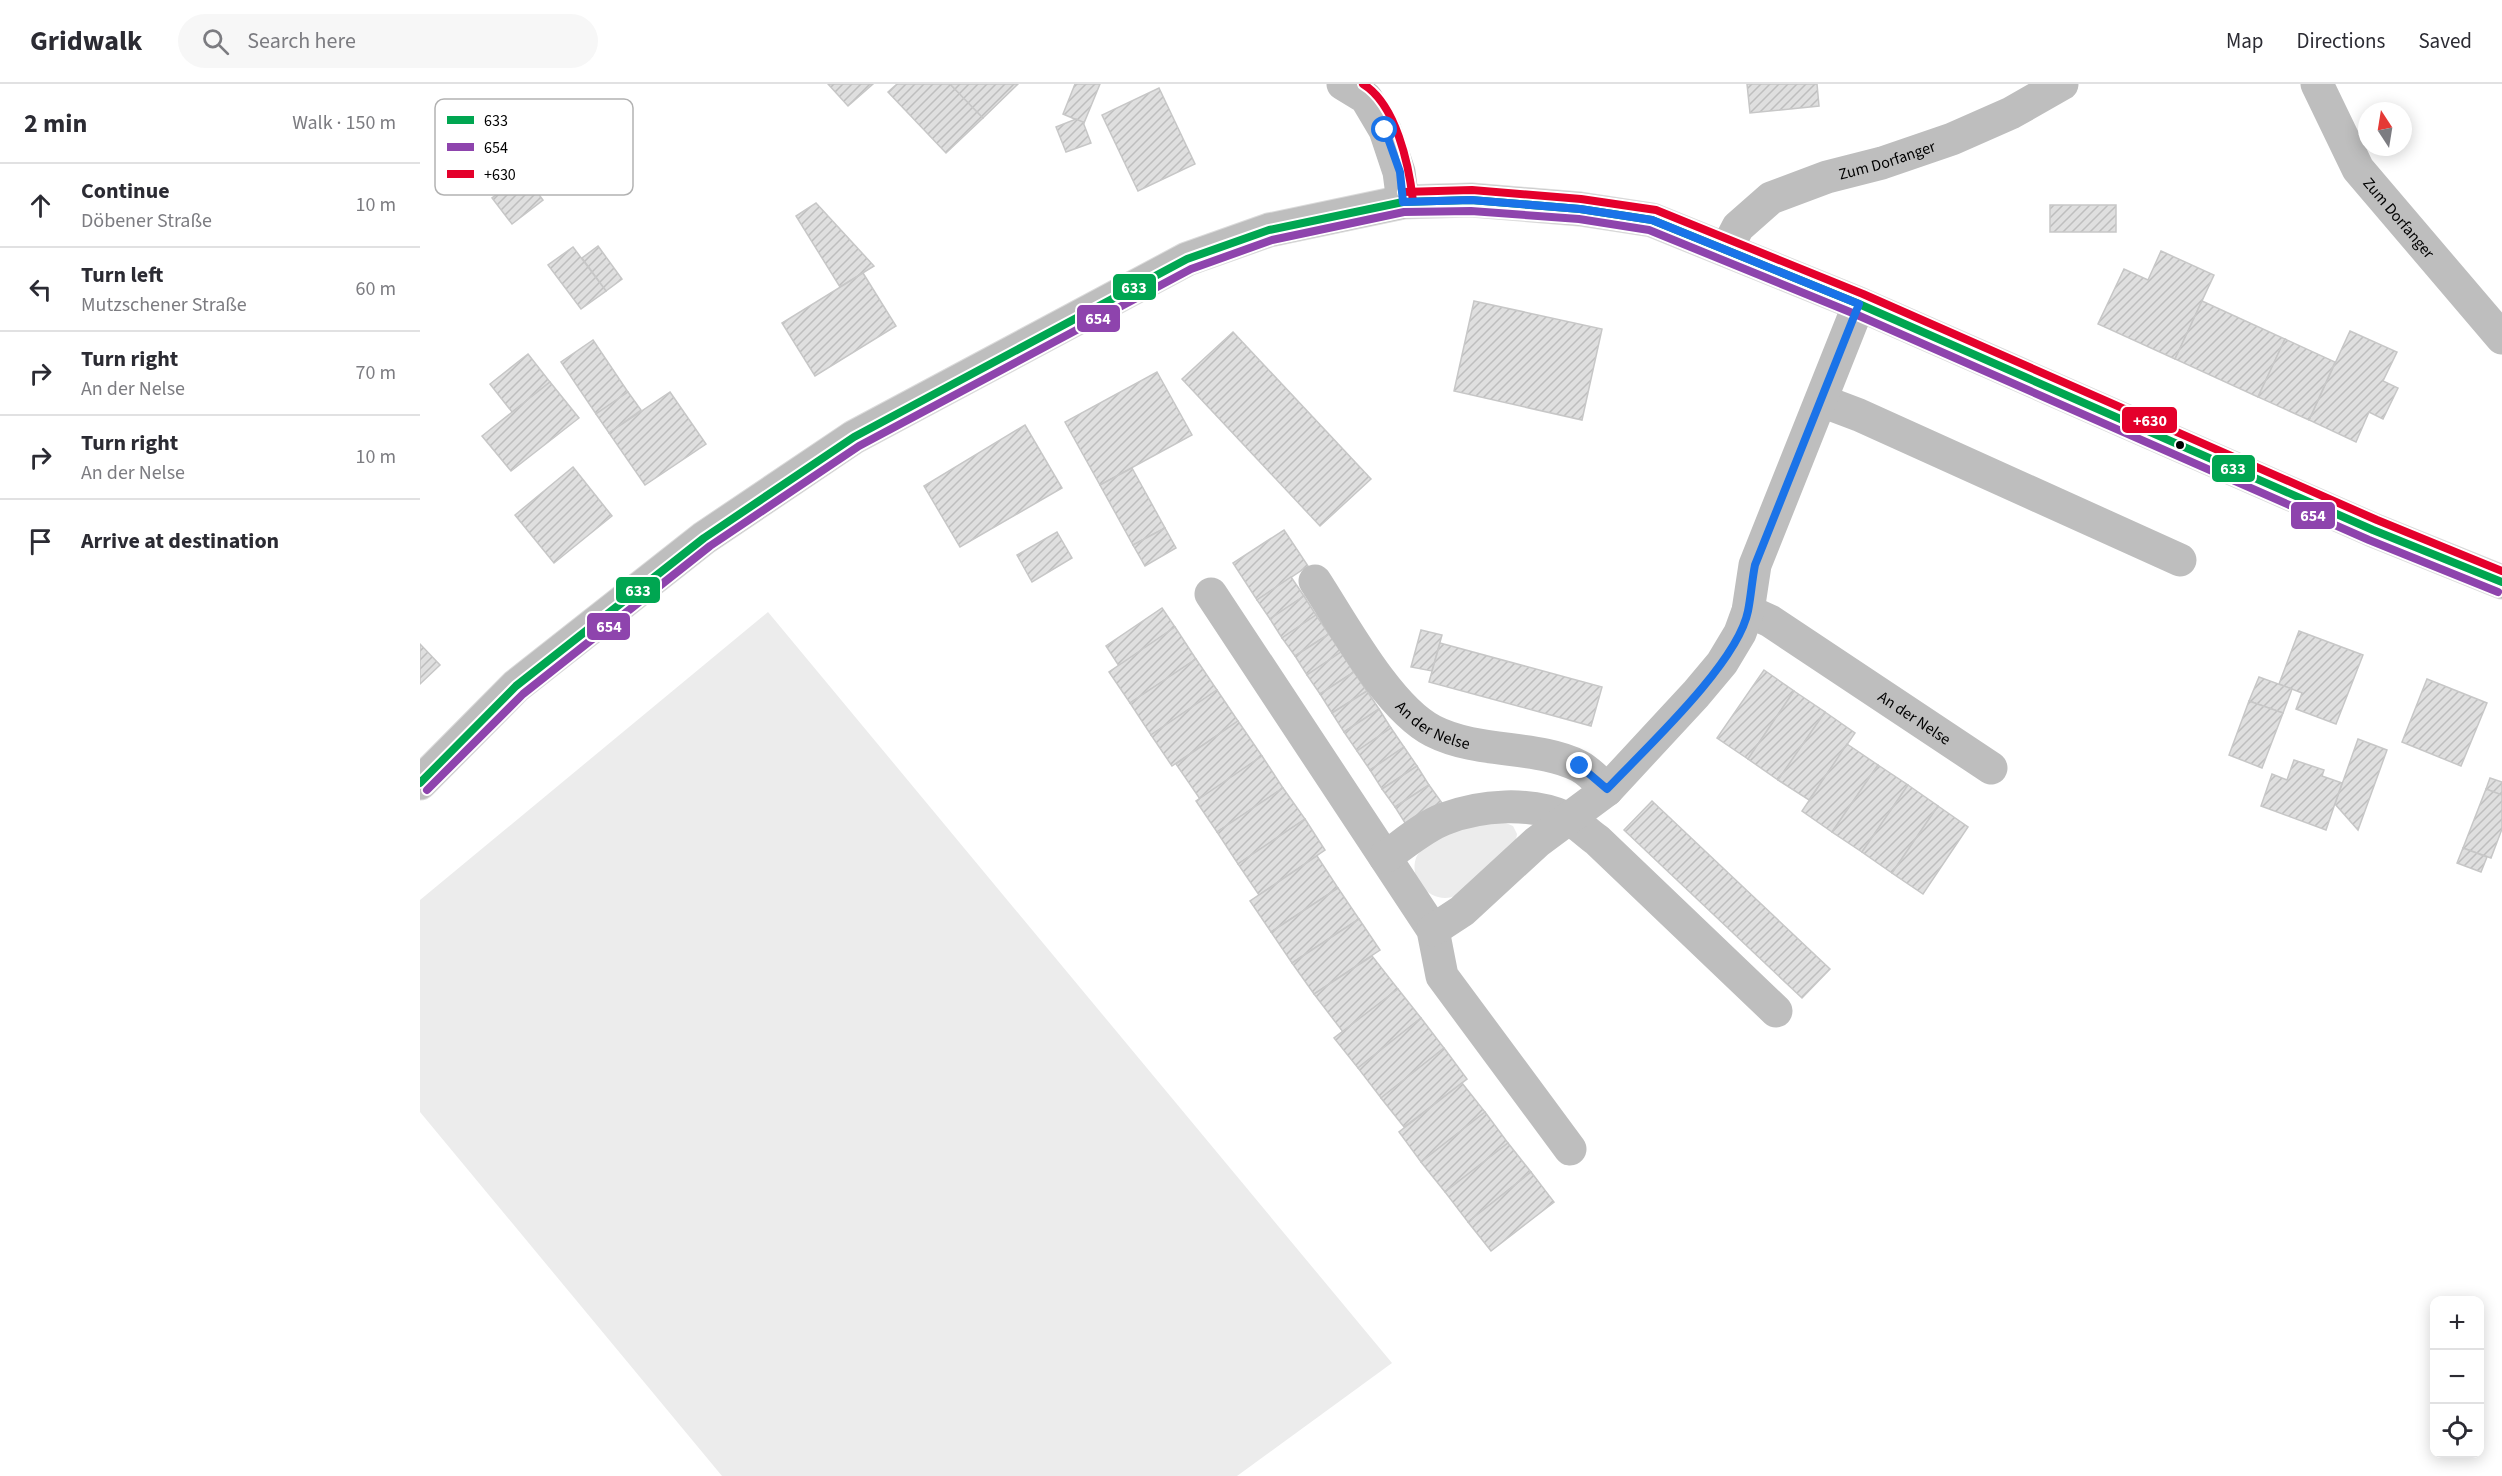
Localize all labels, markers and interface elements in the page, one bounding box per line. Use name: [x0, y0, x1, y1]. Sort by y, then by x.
search box: [178, 14, 598, 68]
text: Gridwalk: [30, 21, 142, 61]
icon: search: [199, 25, 232, 58]
text: Search here: [247, 25, 356, 57]
text: Map: [2226, 26, 2264, 56]
text: Directions: [2297, 26, 2385, 56]
text: Saved: [2418, 26, 2472, 56]
legend: [435, 99, 633, 195]
north arrow: [2358, 102, 2412, 156]
text: 2 min: [24, 105, 87, 142]
text: Walk · 150 m: [292, 109, 396, 137]
text: 633: [484, 110, 508, 132]
route start: [1371, 116, 1397, 142]
street label: Zum Dorfanger: [1836, 135, 1939, 186]
text: 654: [484, 137, 508, 159]
text: +630: [484, 164, 516, 186]
street label: Zum Dorfanger: [2358, 173, 2440, 264]
text: Continue: [81, 175, 170, 207]
icon: ahead: [24, 189, 57, 222]
text: 10 m: [356, 191, 396, 219]
text: Döbener Straße: [81, 207, 212, 235]
text: Turn left: [81, 259, 163, 291]
icon: left: [24, 273, 57, 306]
line badge: 633: [1112, 273, 1157, 301]
text: 60 m: [356, 275, 396, 303]
text: 633: [1121, 277, 1147, 299]
text: Mutzschener Straße: [81, 291, 247, 319]
line badge: 654: [1076, 304, 1121, 333]
text: 654: [1085, 308, 1111, 330]
text: Turn right: [81, 343, 178, 375]
icon: right: [24, 357, 57, 390]
text: 70 m: [356, 359, 396, 387]
text: An der Nelse: [81, 375, 185, 403]
line badge: +630: [2121, 406, 2178, 434]
text: +630: [2133, 410, 2167, 432]
text: Turn right: [81, 427, 178, 459]
unlabelled marker: [2174, 439, 2186, 451]
icon: right: [24, 441, 57, 474]
text: 10 m: [356, 443, 396, 471]
line badge: 633: [2211, 454, 2256, 483]
text: 633: [2220, 458, 2246, 480]
text: An der Nelse: [81, 459, 185, 487]
line badge: 654: [2290, 501, 2336, 530]
text: 654: [2300, 505, 2326, 527]
icon: arrive: [24, 525, 57, 558]
text: Arrive at destination: [81, 525, 279, 557]
line badge: 633: [615, 576, 661, 604]
text: 633: [625, 580, 651, 602]
line badge: 654: [586, 612, 631, 641]
text: 654: [596, 616, 622, 638]
street label: An der Nelse: [1873, 686, 1955, 750]
street label: An der Nelse: [1390, 696, 1472, 755]
route end: [1566, 752, 1592, 778]
map controls: [2430, 1296, 2484, 1458]
button: +: [2430, 1296, 2484, 1350]
button: −: [2430, 1350, 2484, 1404]
button: locate: [2430, 1404, 2484, 1458]

